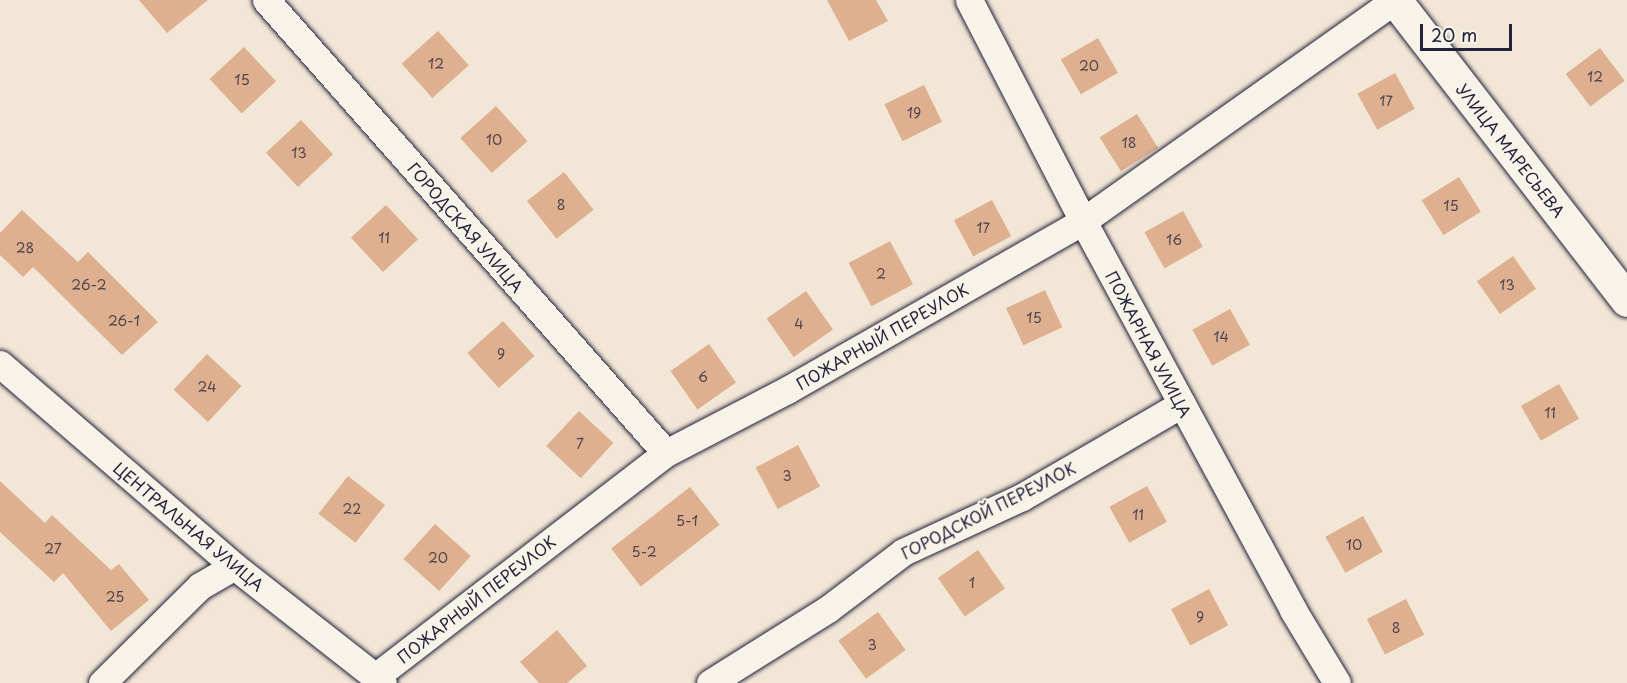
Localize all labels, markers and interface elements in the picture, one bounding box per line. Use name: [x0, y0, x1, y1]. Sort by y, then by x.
scale bar: [1423, 12, 1514, 50]
text: 20 m: [1431, 21, 1477, 48]
house number: 12: [428, 56, 444, 72]
house number: 20: [1079, 58, 1099, 74]
house number: 12: [1587, 69, 1603, 85]
house number: 15: [234, 72, 250, 88]
street label: УЛИЦА МАРЕСЬЕВА: [1453, 79, 1569, 221]
house number: 17: [1379, 93, 1393, 109]
house number: 19: [907, 105, 921, 121]
house number: 10: [486, 132, 502, 148]
house number: 18: [1121, 135, 1137, 151]
house number: 13: [291, 145, 307, 161]
street label: ГОРОДСКАЯ УЛИЦА: [405, 158, 527, 296]
house number: 8: [557, 197, 565, 213]
house number: 15: [1443, 198, 1459, 214]
house number: 17: [976, 220, 990, 236]
house number: 11: [378, 230, 390, 246]
house number: 16: [1166, 232, 1182, 248]
house number: 28: [16, 240, 34, 256]
house number: 2: [876, 266, 886, 282]
street label: ПОЖАРНАЯ УЛИЦА: [1102, 268, 1196, 420]
house number: 26-2: [71, 277, 107, 293]
house number: 13: [1499, 277, 1515, 293]
street label: ПОЖАРНЫЙ ПЕРЕУЛОК: [792, 279, 972, 393]
house number: 15: [1026, 310, 1042, 326]
house number: 26-1: [108, 313, 140, 329]
house number: 4: [794, 316, 804, 332]
house number: 14: [1213, 329, 1229, 345]
house number: 9: [497, 346, 505, 362]
house number: 6: [698, 369, 708, 385]
house number: 24: [198, 379, 216, 395]
house number: 11: [1544, 405, 1556, 421]
house number: 7: [576, 436, 584, 452]
street label: ГОРОДСКОЙ ПЕРЕУЛОК: [896, 457, 1080, 563]
street label: ЦЕНТРАЛЬНАЯ УЛИЦА: [110, 458, 268, 594]
house number: 3: [782, 468, 792, 484]
house number: 22: [343, 501, 361, 517]
house number: 11: [1132, 507, 1144, 523]
house number: 5-1: [676, 513, 698, 529]
street label: ПОЖАРНЫЙ ПЕРЕУЛОК: [393, 531, 559, 667]
house number: 10: [1346, 537, 1362, 553]
house number: 27: [44, 541, 62, 557]
house number: 5-2: [631, 544, 657, 560]
house number: 20: [428, 550, 448, 566]
house number: 1: [969, 575, 975, 591]
house number: 25: [106, 589, 124, 605]
house number: 9: [1196, 609, 1204, 625]
house number: 8: [1392, 620, 1400, 636]
house number: 3: [867, 637, 877, 653]

